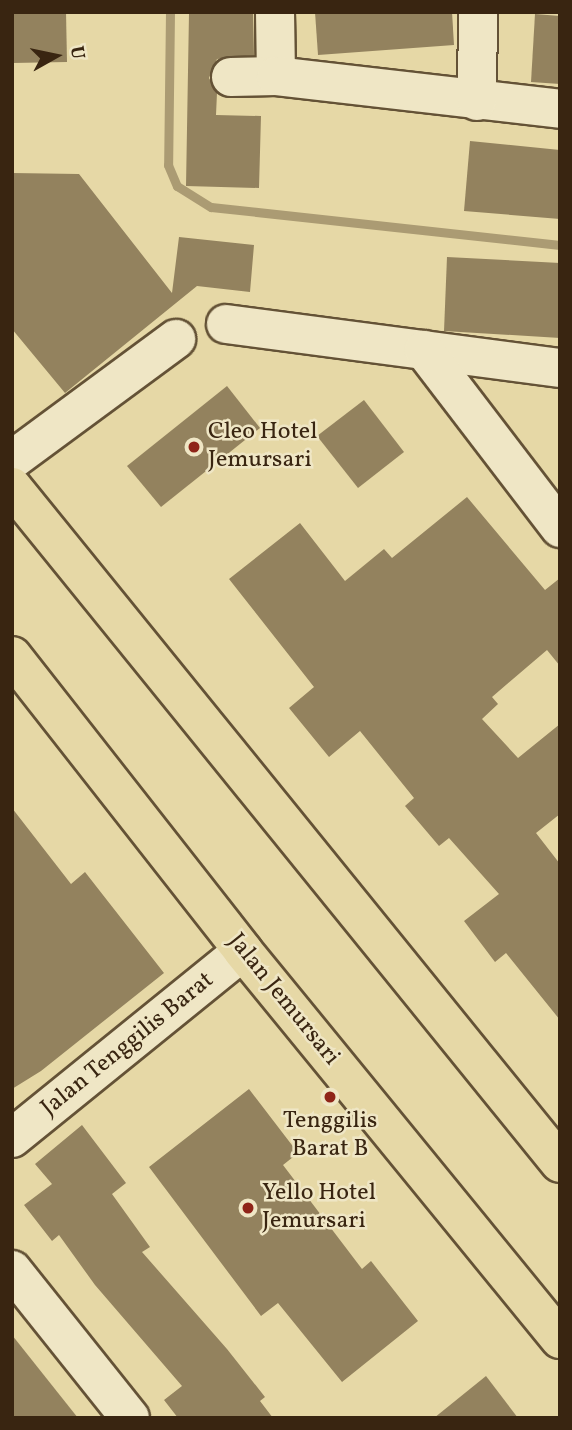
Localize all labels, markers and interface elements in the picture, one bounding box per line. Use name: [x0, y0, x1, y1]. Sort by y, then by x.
north arrow: [21, 21, 91, 91]
text: U: [63, 44, 91, 61]
place label: Cleo Hotel Jemursari: [208, 419, 317, 475]
marker: Cleo Hotel Jemursari: [186, 439, 202, 455]
street label: Jalan Jemursari: [221, 928, 345, 1072]
street label: Jalan Tenggilis Barat: [36, 966, 220, 1124]
marker: Tenggilis Barat B: [322, 1089, 338, 1105]
place label: Tenggilis Barat B: [283, 1108, 377, 1164]
place label: Yello Hotel Jemursari: [262, 1180, 376, 1236]
marker: Yello Hotel Jemursari: [240, 1200, 256, 1216]

